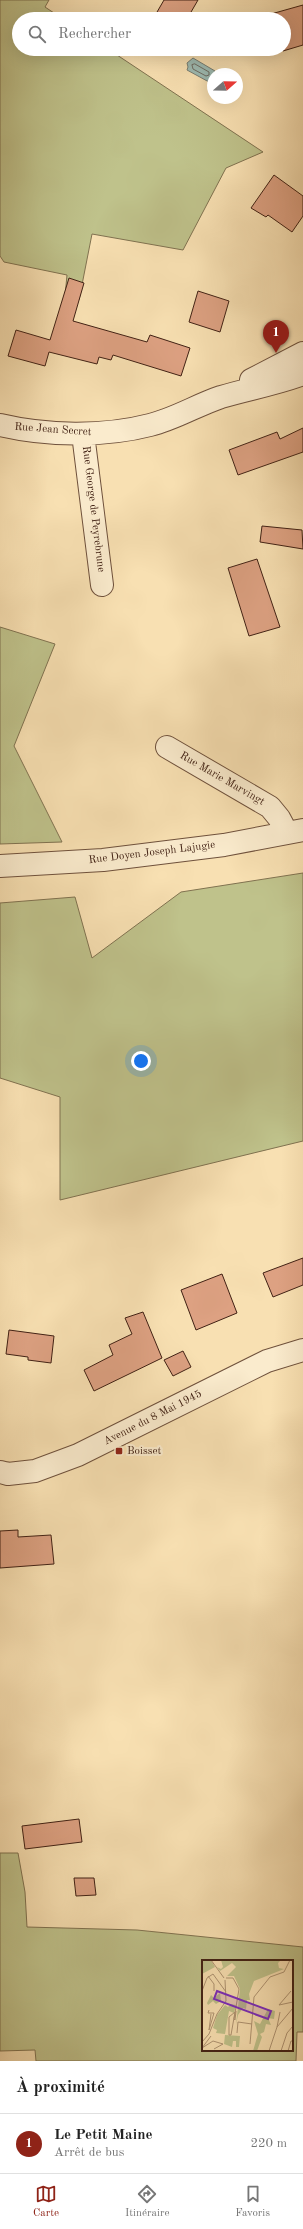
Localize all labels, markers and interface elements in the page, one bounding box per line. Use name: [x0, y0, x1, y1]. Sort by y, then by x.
search box: [12, 12, 291, 56]
icon: search: [26, 23, 48, 45]
text: Rechercher: [58, 27, 131, 42]
north arrow: [207, 68, 243, 104]
pin: 1: [263, 320, 289, 353]
street label: Rue Jean Secret: [14, 422, 92, 438]
street label: Rue George de Peyrebrune: [80, 445, 106, 573]
street label: Rue Marie Marvingt: [178, 750, 266, 808]
street label: Rue Doyen Joseph Lajugie: [88, 840, 216, 866]
your location: [131, 1051, 151, 1071]
street label: Avenue du 8 Mai 1945: [102, 1388, 204, 1448]
marker: Boisset: [114, 1446, 124, 1456]
place label: Boisset: [127, 1446, 162, 1457]
inset map: [202, 1960, 293, 2051]
text: À proximité: [16, 2079, 105, 2096]
text: Le Petit Maine: [54, 2128, 153, 2143]
text: 1: [25, 2137, 33, 2150]
text: 220 m: [250, 2137, 287, 2150]
text: Arrêt de bus: [54, 2146, 124, 2159]
tab: Carte: [33, 2183, 59, 2221]
tab: Itinéraire: [125, 2183, 170, 2221]
tab: Favoris: [235, 2183, 270, 2221]

